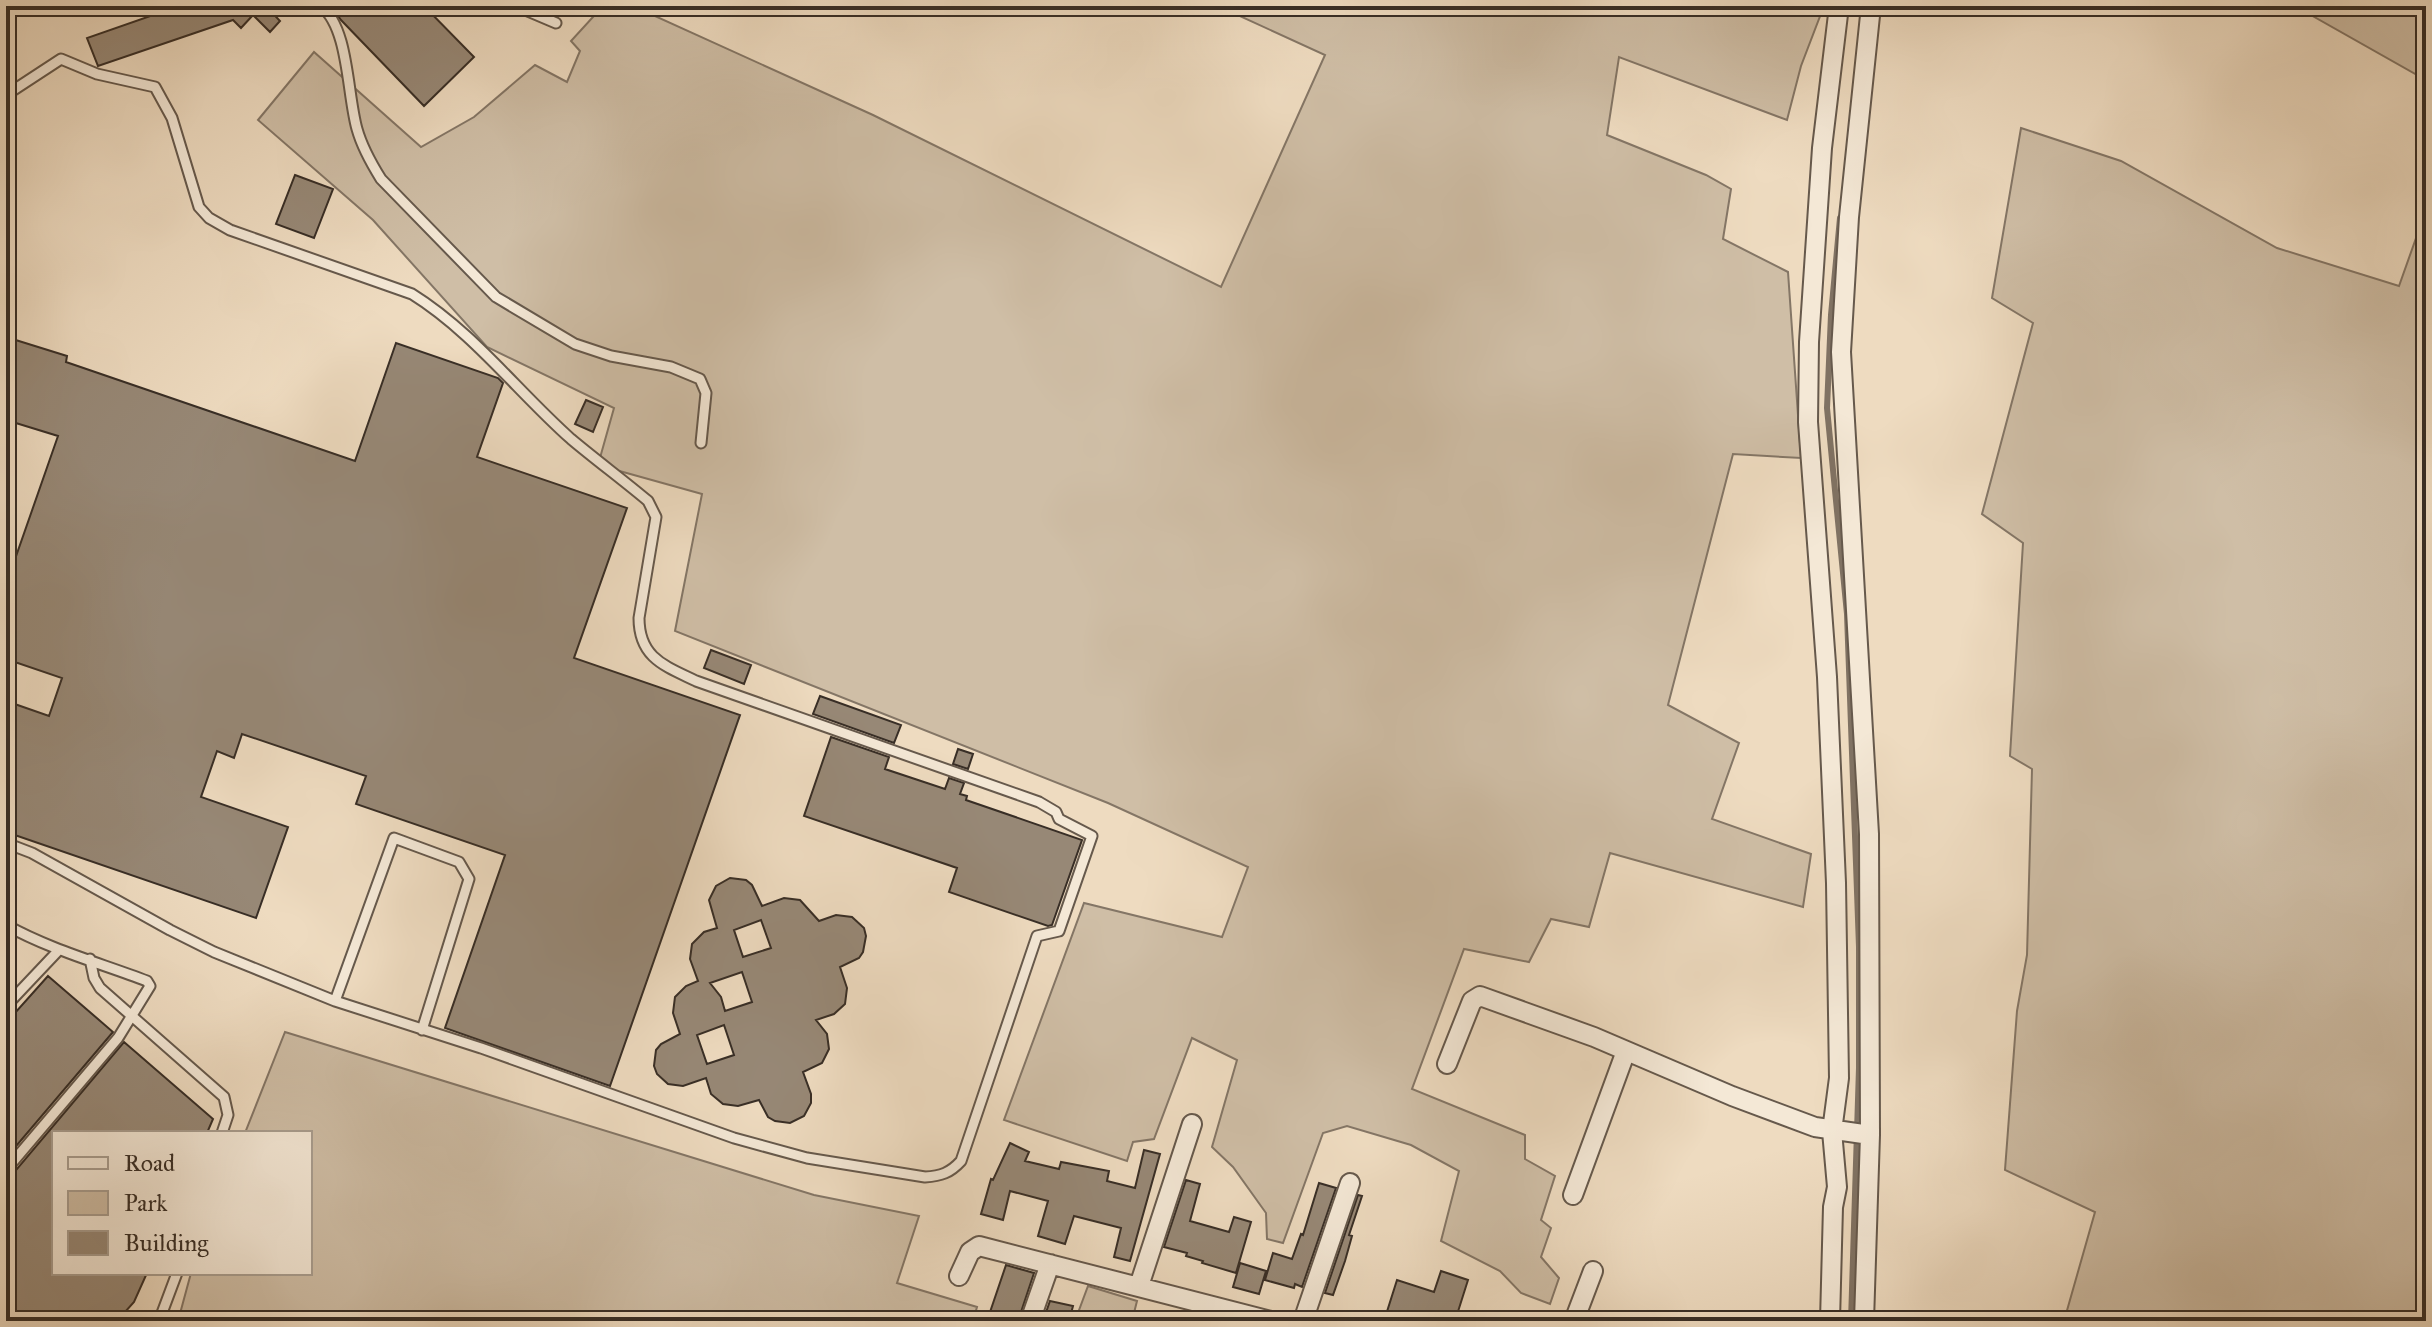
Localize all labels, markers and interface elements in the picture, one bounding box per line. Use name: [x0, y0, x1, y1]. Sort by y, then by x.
legend: [52, 1131, 312, 1275]
text: Road: [124, 1148, 175, 1178]
text: Park: [124, 1188, 168, 1218]
text: Building: [124, 1228, 209, 1258]

